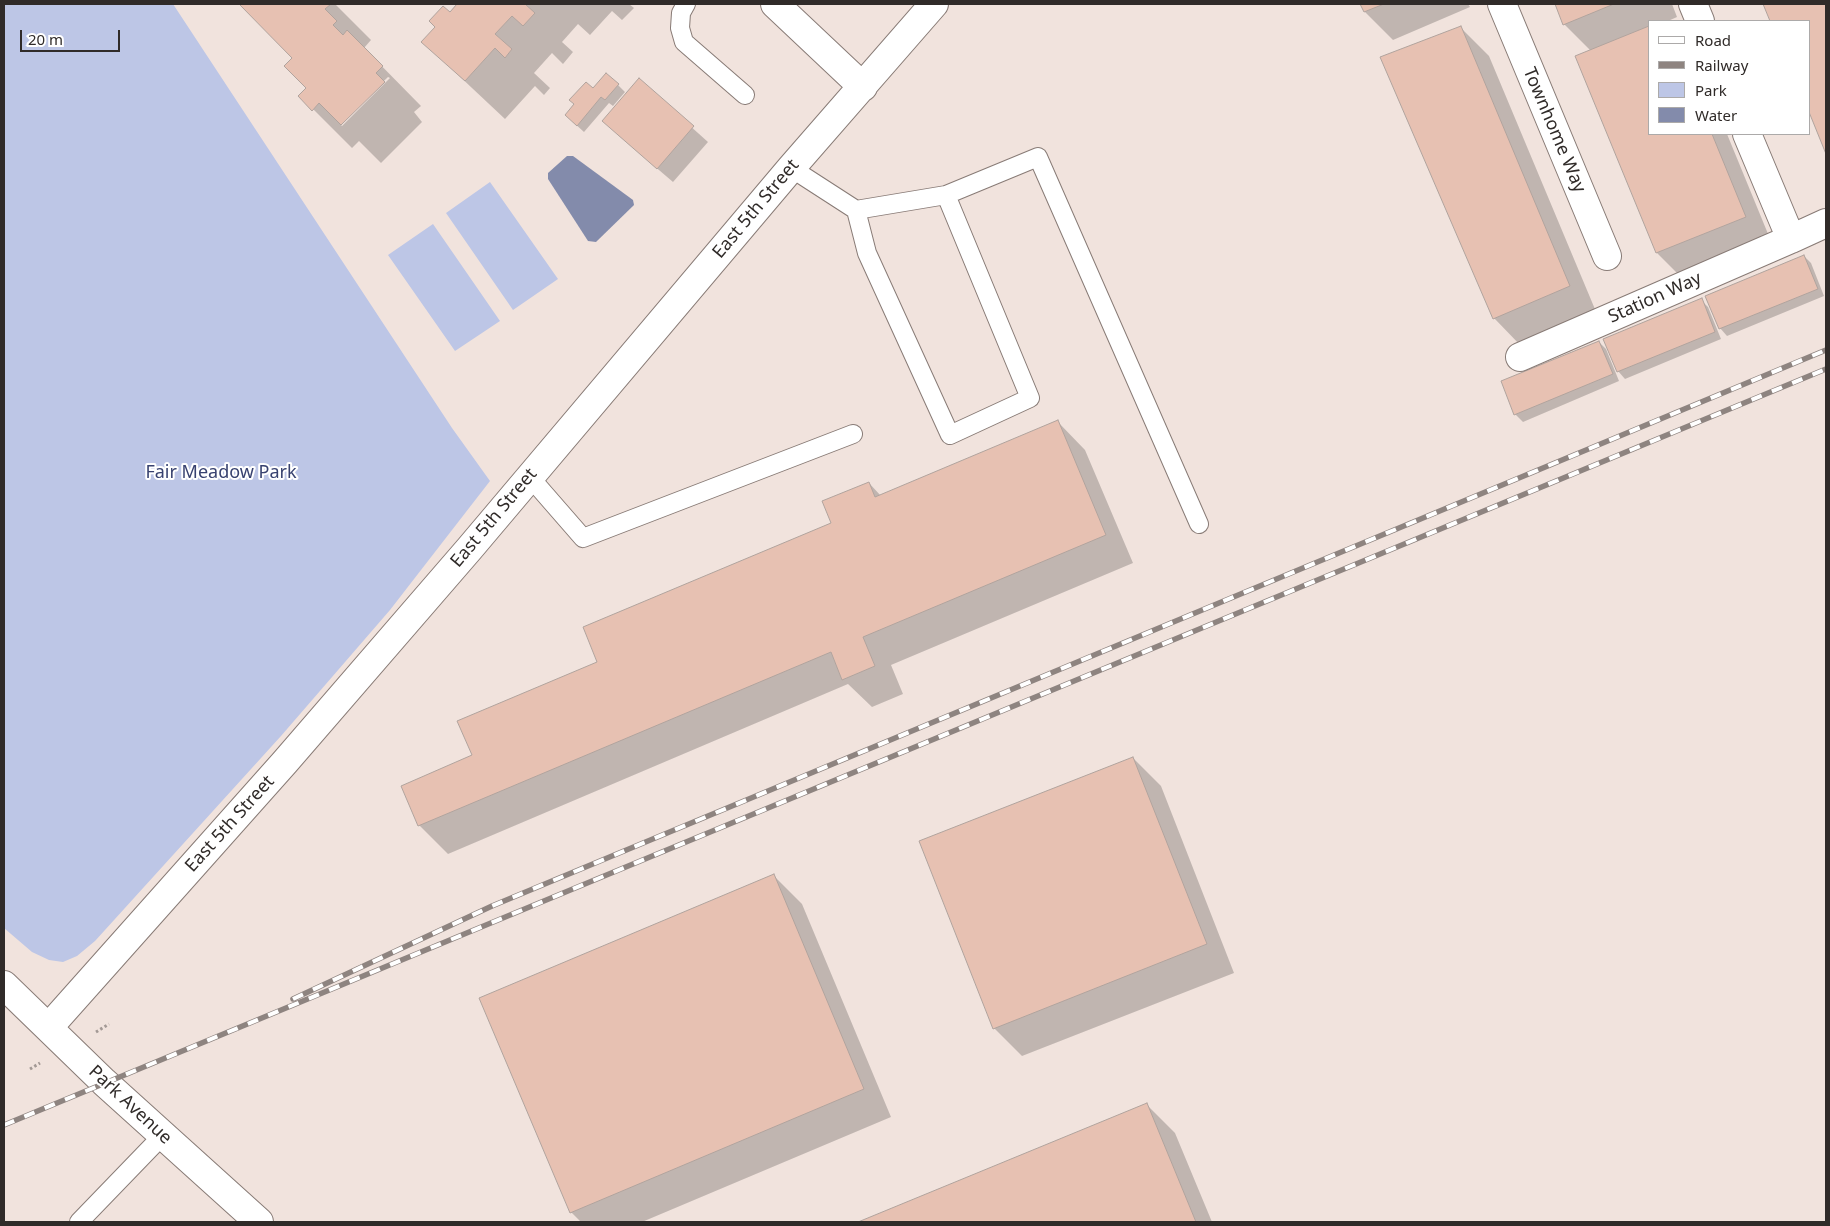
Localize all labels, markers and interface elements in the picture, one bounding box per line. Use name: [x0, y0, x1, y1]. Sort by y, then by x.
scale bar: [22, 20, 122, 52]
legend: [1648, 20, 1810, 135]
text: 20 m: [28, 29, 63, 49]
text: Road: [1695, 30, 1731, 50]
text: Railway: [1695, 55, 1748, 75]
street label: Townhome Way: [1518, 64, 1590, 196]
text: Park: [1695, 80, 1727, 100]
text: Water: [1695, 105, 1737, 125]
street label: East 5th Street: [708, 155, 804, 263]
street label: Station Way: [1605, 268, 1705, 328]
park label: Fair Meadow Park: [145, 462, 297, 484]
street label: East 5th Street: [446, 464, 542, 572]
street label: East 5th Street: [181, 771, 279, 877]
street label: Park Avenue: [84, 1061, 176, 1149]

